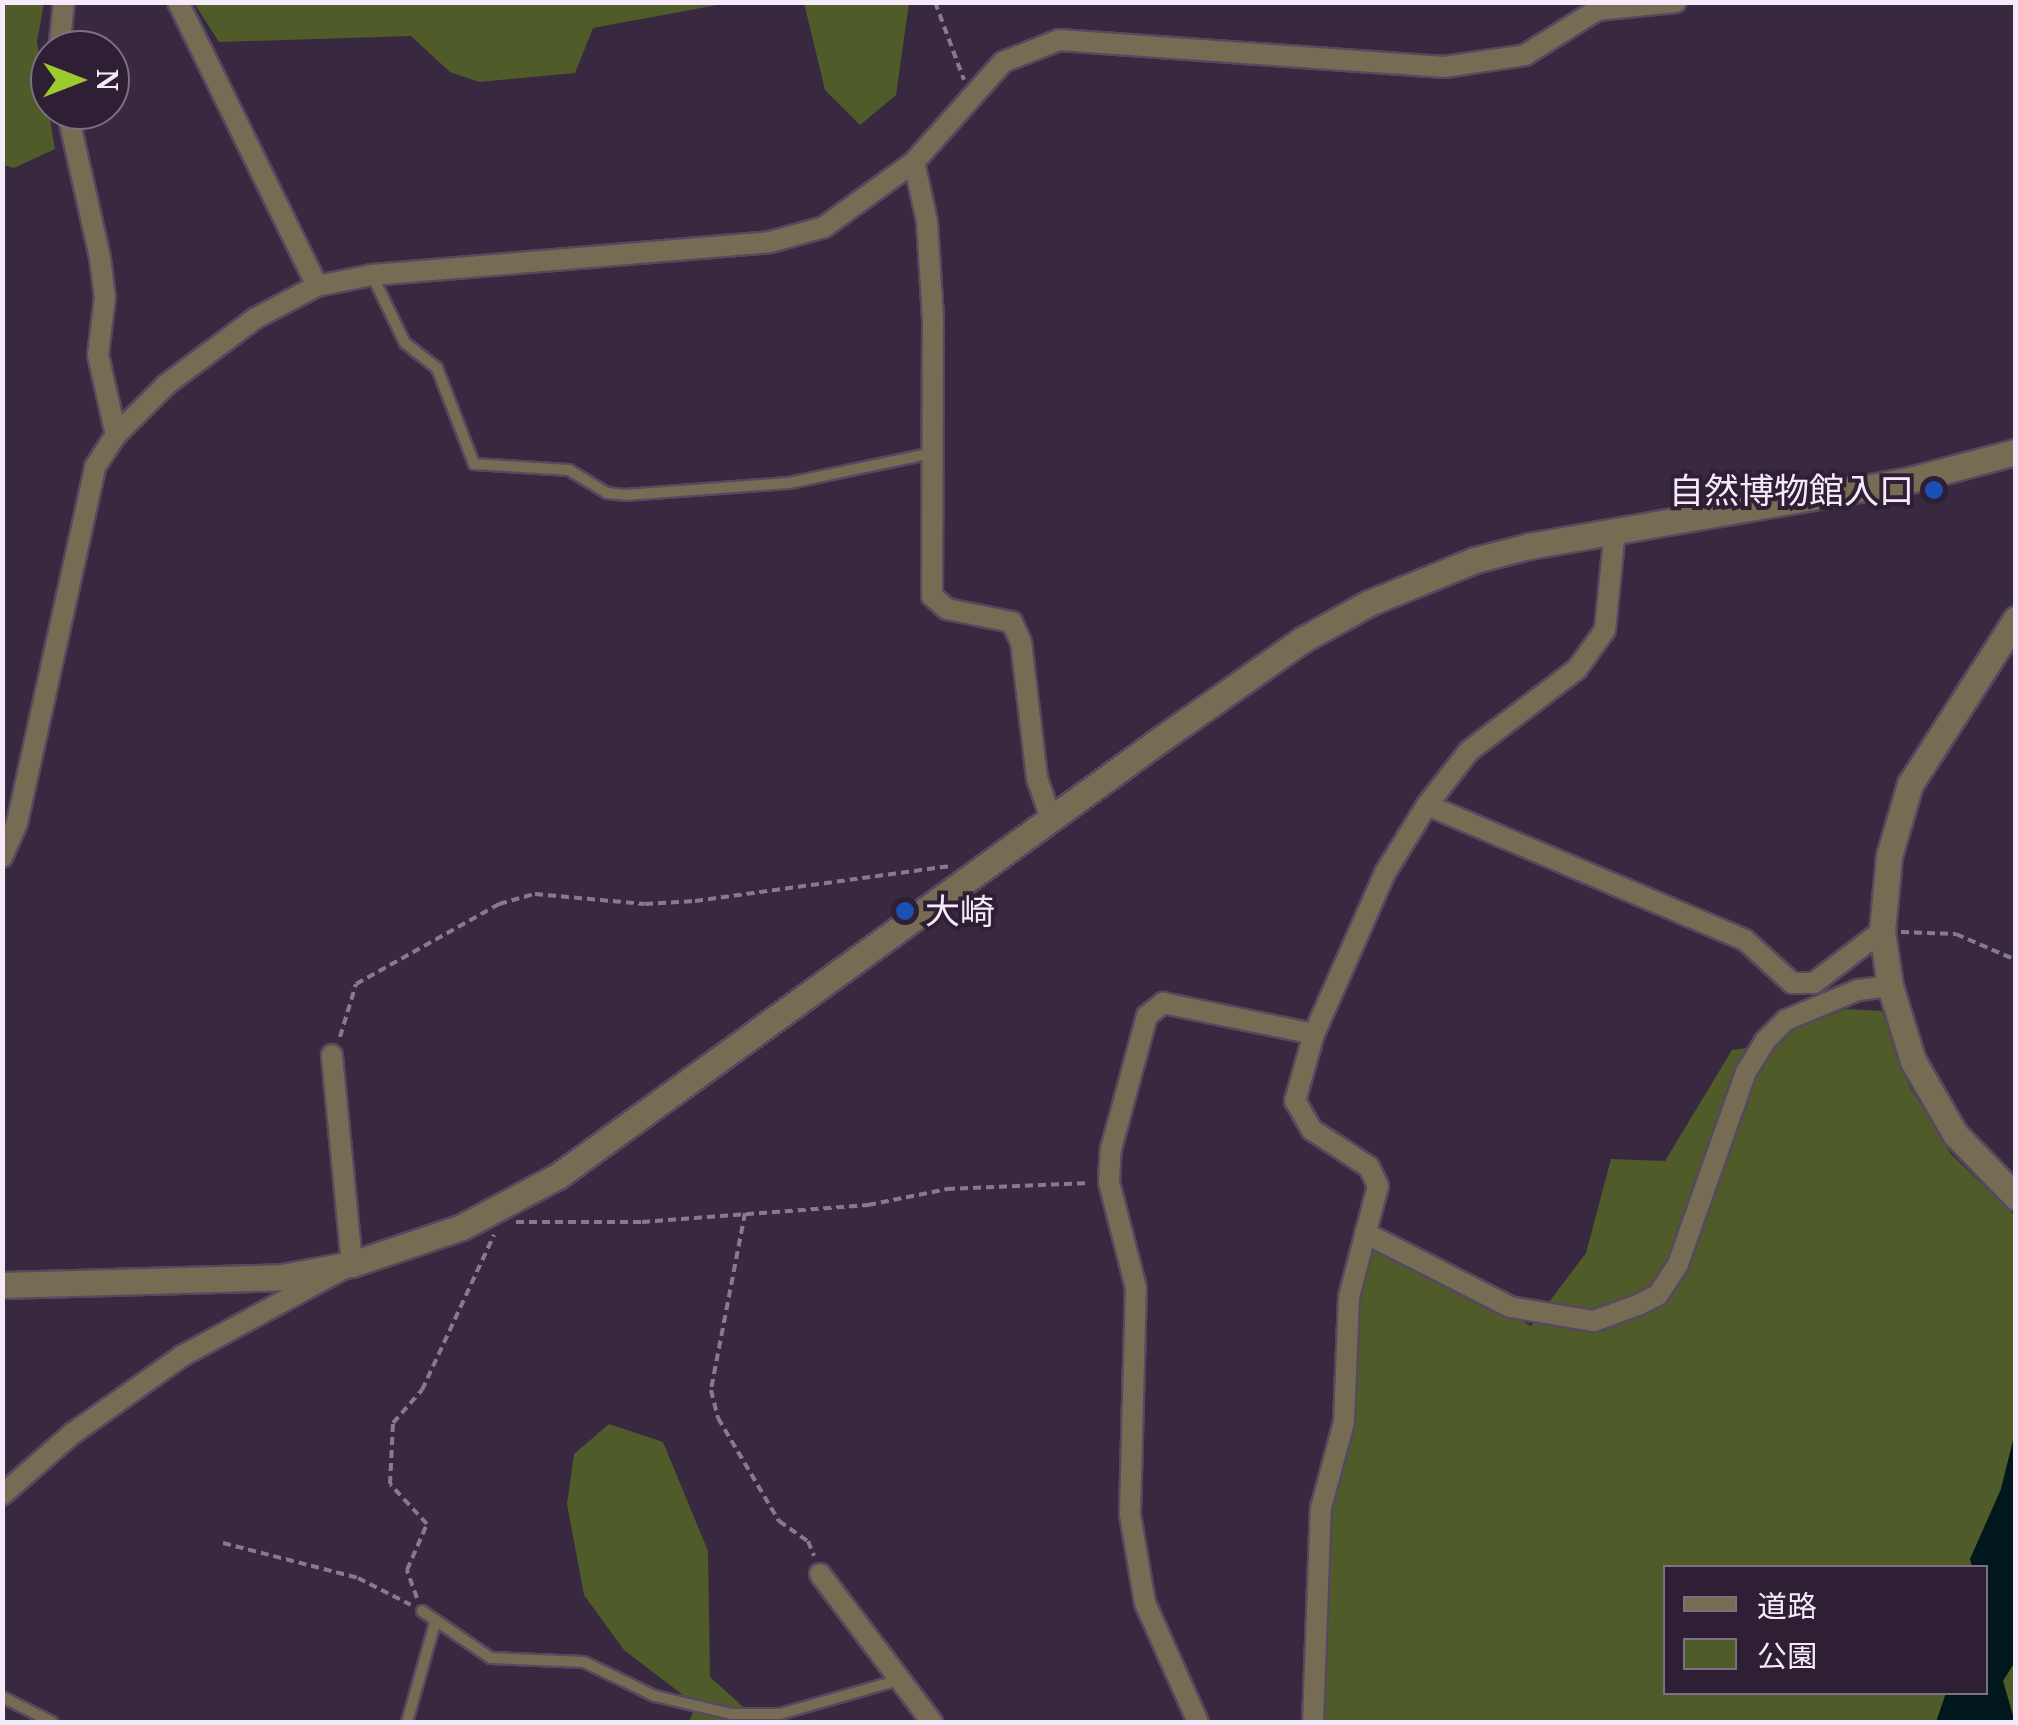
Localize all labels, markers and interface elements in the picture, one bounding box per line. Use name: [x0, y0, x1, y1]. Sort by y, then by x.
north arrow: [30, 30, 130, 130]
text: N: [89, 69, 127, 91]
place label: 自然博物館入口: [1669, 469, 1914, 511]
marker: 自然博物館入口: [1923, 479, 1945, 501]
place label: 大崎: [925, 890, 995, 932]
marker: 大崎: [894, 900, 916, 922]
legend: [1663, 1565, 1988, 1695]
text: 道路: [1757, 1585, 1817, 1626]
text: 公園: [1757, 1635, 1817, 1676]

